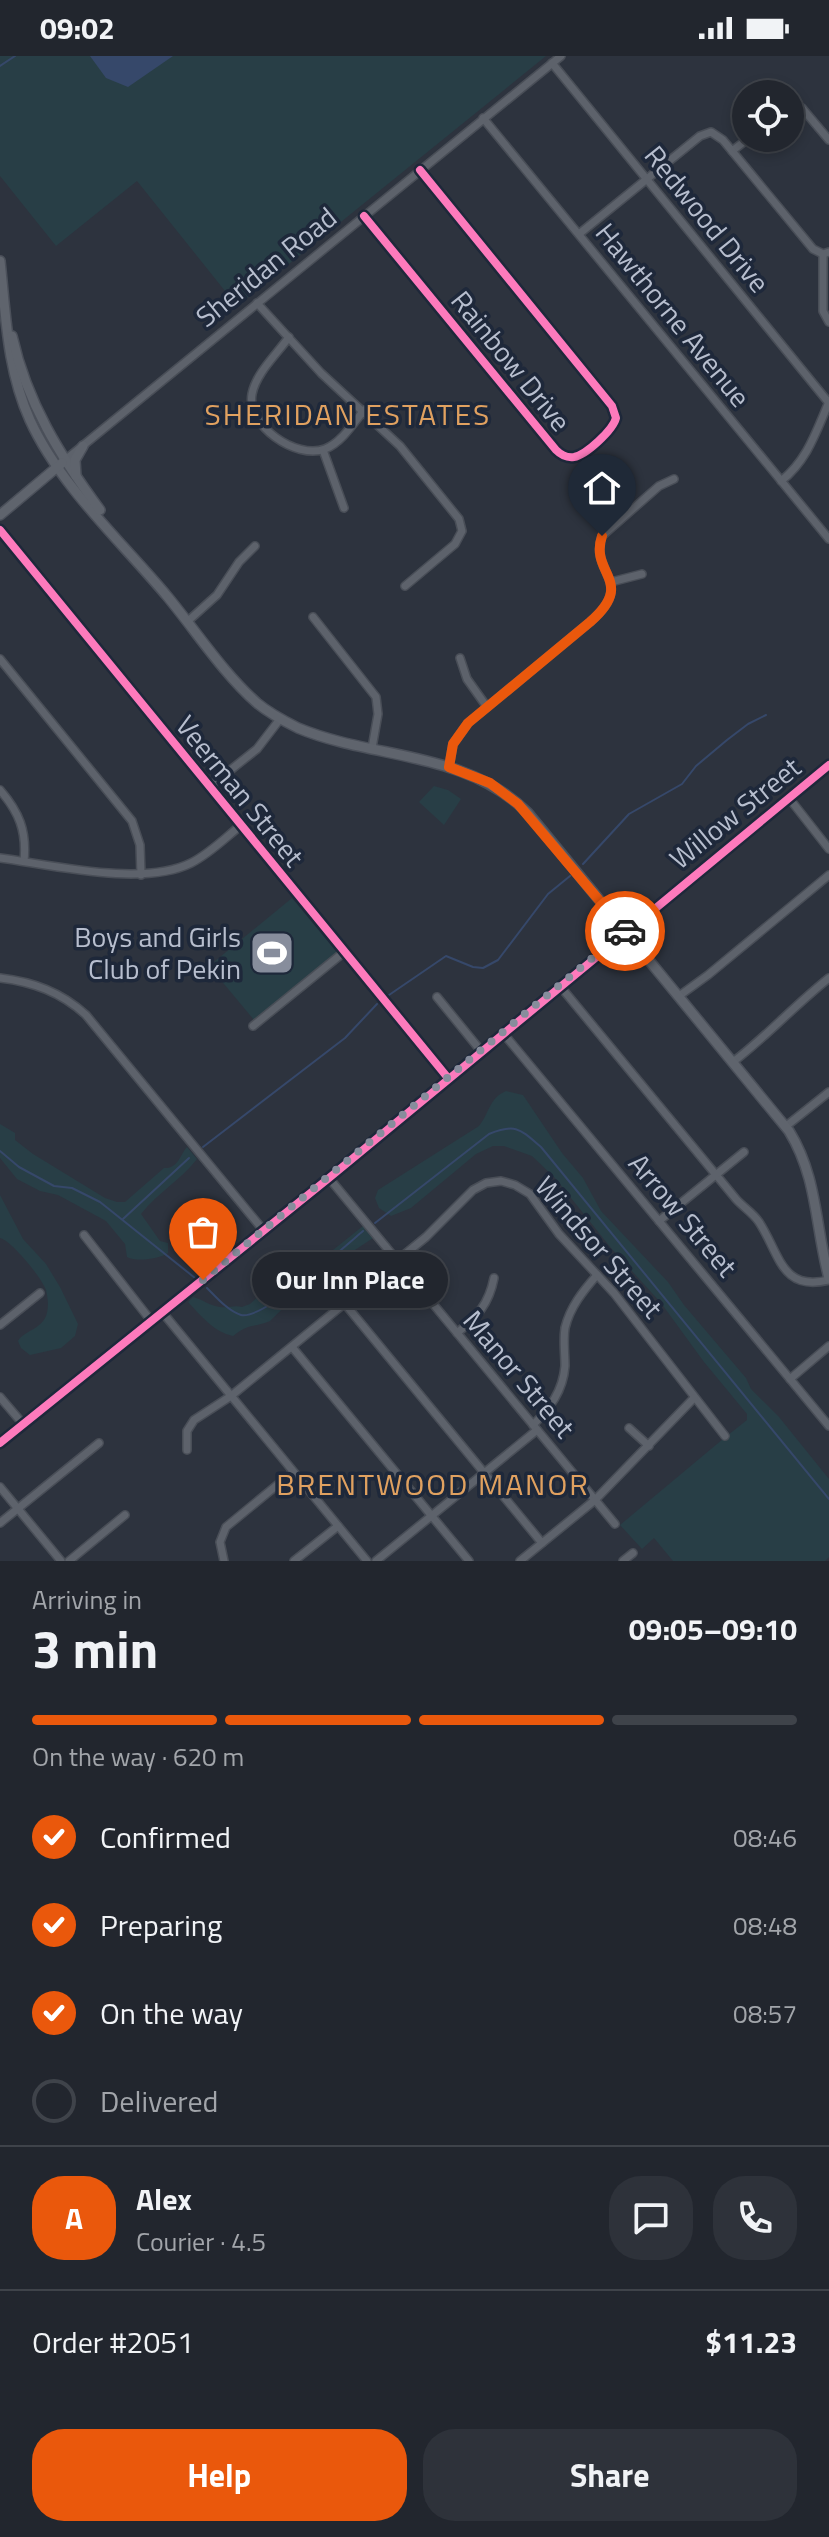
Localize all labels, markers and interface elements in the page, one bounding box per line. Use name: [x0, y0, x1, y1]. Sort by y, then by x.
text: 09:02: [40, 5, 115, 51]
map controls: [732, 80, 804, 152]
button: locate: [732, 80, 804, 152]
street label: Redwood Drive: [634, 136, 780, 302]
street label: Sheridan Road: [186, 196, 346, 337]
street label: Hawthorne Avenue: [585, 213, 761, 416]
street label: Rainbow Drive: [441, 281, 582, 440]
district label: SHERIDAN ESTATES: [205, 391, 491, 437]
pin: [568, 454, 636, 536]
icon: home: [580, 466, 624, 510]
street label: Veerman Street: [166, 706, 315, 876]
street label: Willow Street: [660, 746, 810, 879]
courier: [585, 891, 665, 971]
icon: car: [603, 909, 647, 953]
place label: Boys and Girls Club of Pekin: [74, 915, 241, 990]
sports icon: Boys and Girls Club of Pekin: [248, 929, 296, 977]
street label: Arrow Street: [619, 1143, 748, 1286]
street label: Windsor Street: [525, 1166, 674, 1328]
pin: [169, 1198, 237, 1280]
icon: bag: [181, 1210, 225, 1254]
callout: Our Inn Place: [251, 1252, 447, 1308]
text: Our Inn Place: [275, 1260, 425, 1299]
street label: Manor Street: [453, 1300, 586, 1447]
district label: BRENTWOOD MANOR: [276, 1461, 590, 1507]
text: Arriving in: [32, 1580, 142, 1619]
text: 09:05–09:10: [629, 1606, 797, 1652]
text: 3 min: [32, 1609, 158, 1688]
text: On the way · 620 m: [32, 1737, 244, 1776]
text: Confirmed: [100, 1814, 231, 1860]
icon: check: [32, 1815, 76, 1859]
text: 08:46: [733, 1818, 797, 1857]
text: Preparing: [100, 1902, 222, 1948]
icon: check: [32, 1903, 76, 1947]
text: 08:48: [733, 1906, 797, 1945]
text: On the way: [100, 1990, 243, 2036]
icon: check: [32, 1991, 76, 2035]
text: 08:57: [733, 1994, 797, 2033]
text: Delivered: [100, 2078, 218, 2124]
text: Alex: [136, 2176, 192, 2222]
button: chat: [609, 2176, 693, 2260]
button: phone: [713, 2176, 797, 2260]
text: A: [65, 2195, 83, 2241]
text: Courier · 4.5: [136, 2222, 266, 2261]
text: Order #2051: [32, 2319, 194, 2365]
text: $11.23: [705, 2319, 797, 2365]
button: Help: [32, 2429, 407, 2521]
button: Share: [423, 2429, 797, 2521]

